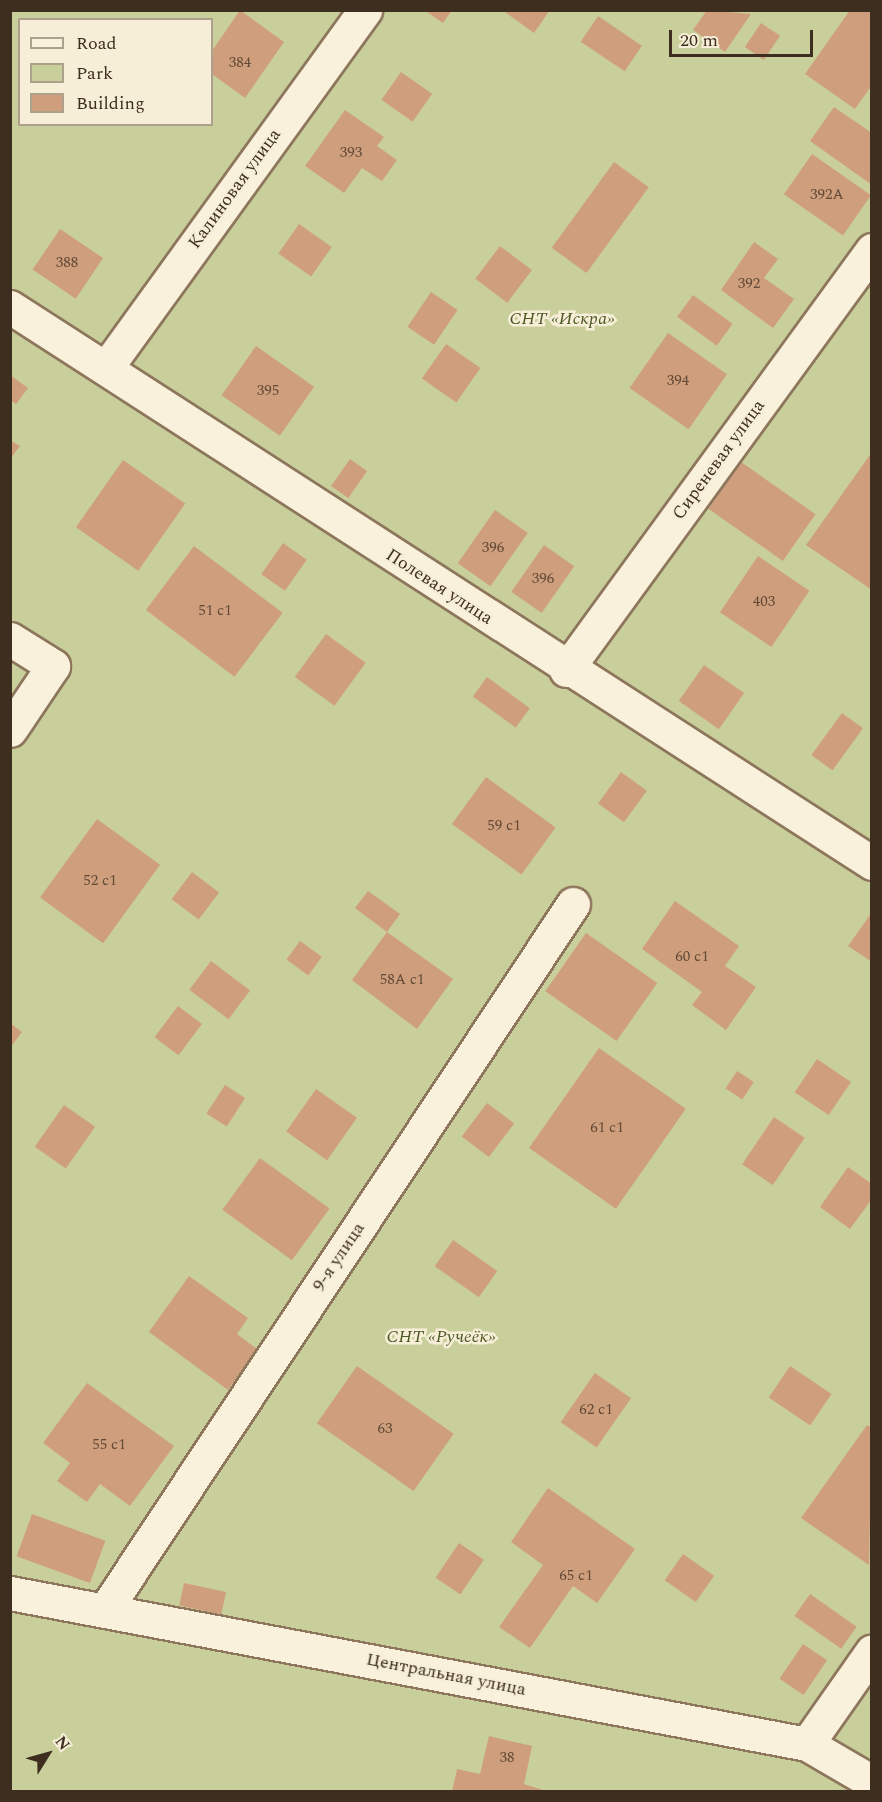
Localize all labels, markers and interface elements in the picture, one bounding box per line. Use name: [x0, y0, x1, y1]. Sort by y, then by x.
legend: [18, 18, 213, 126]
scale bar: [672, 18, 816, 56]
text: 20 m: [680, 27, 718, 54]
text: Road: [76, 30, 117, 57]
house number: 384: [229, 54, 251, 72]
text: Park: [76, 60, 113, 87]
text: Building: [76, 90, 145, 117]
street label: Калиновая улица: [184, 125, 286, 253]
house number: 393: [340, 144, 362, 162]
house number: 392А: [810, 186, 844, 204]
house number: 388: [56, 254, 78, 272]
house number: 392: [738, 275, 760, 293]
park label: СНТ «Искра»: [509, 308, 615, 330]
house number: 394: [667, 372, 689, 390]
house number: 395: [257, 382, 279, 400]
street label: Сиреневая улица: [668, 396, 770, 524]
house number: 396: [482, 539, 504, 557]
street label: Полевая улица: [381, 544, 497, 630]
house number: 396: [532, 570, 554, 588]
house number: 403: [753, 593, 775, 611]
house number: 51 с1: [198, 602, 232, 620]
house number: 59 с1: [487, 817, 521, 835]
house number: 52 с1: [83, 872, 117, 890]
house number: 60 с1: [675, 948, 709, 966]
house number: 58А с1: [380, 971, 424, 989]
house number: 61 с1: [590, 1119, 624, 1137]
street label: 9-я улица: [308, 1218, 370, 1296]
park label: СНТ «Ручеёк»: [386, 1326, 496, 1348]
house number: 62 с1: [579, 1401, 613, 1419]
house number: 63: [378, 1420, 392, 1438]
house number: 55 с1: [92, 1436, 126, 1454]
house number: 65 с1: [559, 1567, 593, 1585]
street label: Центральная улица: [364, 1649, 528, 1701]
north arrow: [18, 1724, 78, 1784]
text: N: [49, 1731, 76, 1756]
house number: 38: [500, 1749, 514, 1767]

